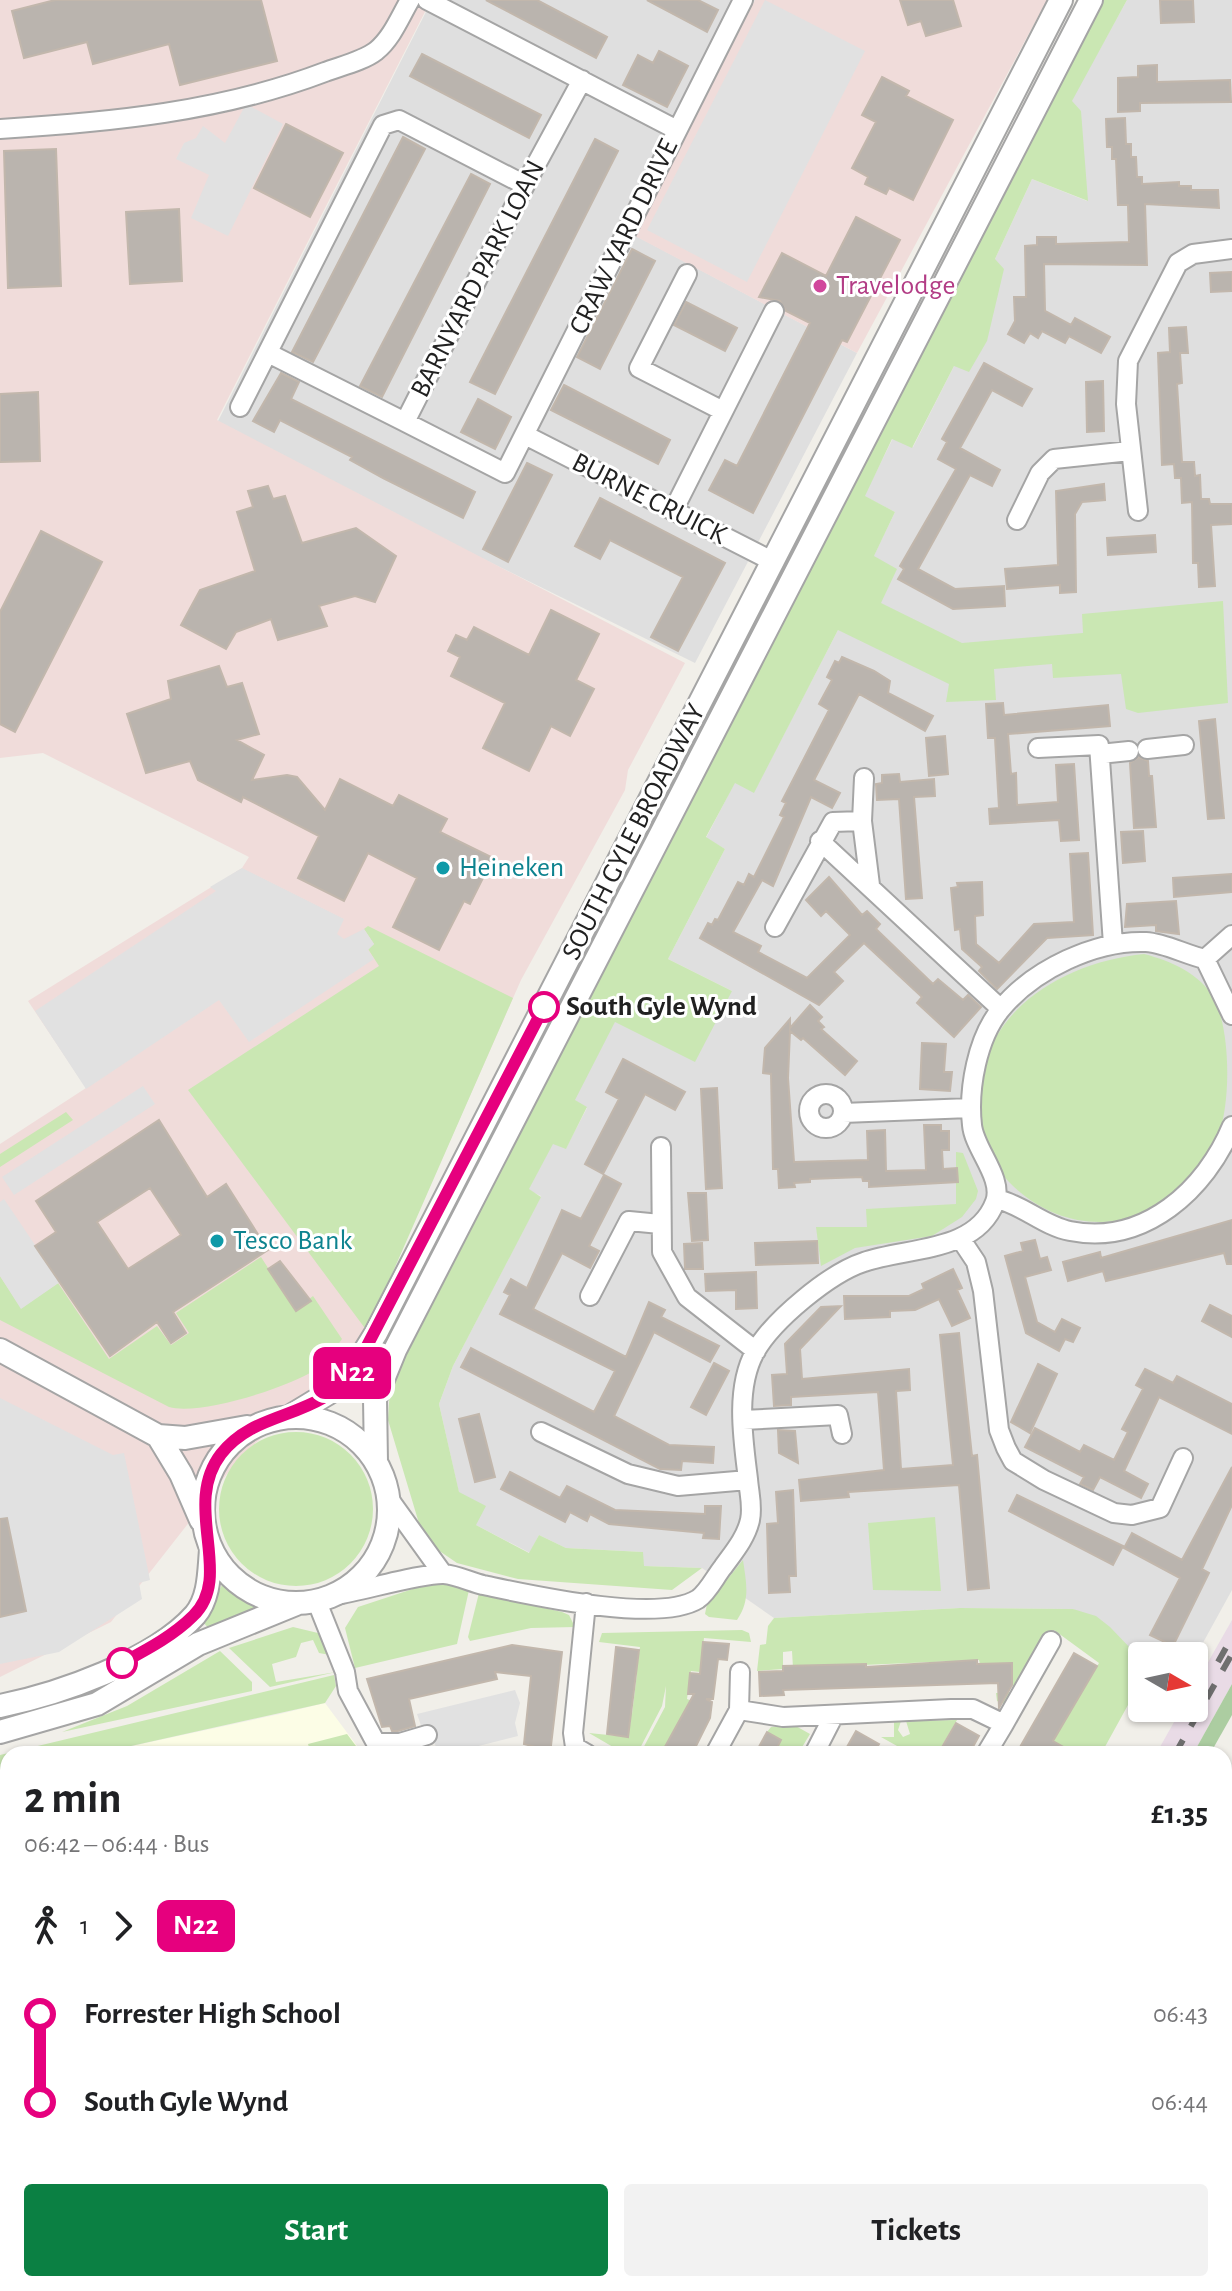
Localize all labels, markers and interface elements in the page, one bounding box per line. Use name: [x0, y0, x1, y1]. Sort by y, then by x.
street label: CRAW YARD DRIVE: [565, 135, 683, 339]
street label: BARNYARD PARK LOAN: [406, 156, 550, 402]
place label: Travelodge: [836, 272, 955, 300]
marker: Travelodge: [811, 277, 829, 295]
street label: BURNE CRUICK: [567, 448, 731, 550]
street label: SOUTH GYLE BROADWAY: [557, 699, 711, 964]
place label: Heineken: [459, 854, 564, 882]
marker: Heineken: [434, 859, 452, 877]
marker: South Gyle Wynd: [529, 992, 559, 1022]
place label: South Gyle Wynd: [566, 993, 757, 1021]
place label: Tesco Bank: [233, 1227, 352, 1255]
marker: Tesco Bank: [208, 1232, 226, 1250]
line badge: N22: [306, 1347, 398, 1399]
text: N22: [329, 1359, 375, 1387]
north arrow: [1128, 1642, 1208, 1722]
map controls: [1128, 1642, 1208, 1722]
unlabelled marker: [107, 1648, 137, 1678]
text: 2 min: [24, 1777, 122, 1821]
text: £1.35: [1151, 1799, 1208, 1829]
text: 06:42 – 06:44 · Bus: [24, 1831, 209, 1857]
icon: walk: [24, 1904, 68, 1948]
icon: forward: [101, 1904, 145, 1948]
text: N22: [173, 1912, 219, 1940]
text: 1: [80, 1913, 89, 1939]
text: Forrester High School: [84, 1999, 341, 2029]
text: 06:43: [1153, 2001, 1208, 2027]
text: South Gyle Wynd: [84, 2087, 288, 2117]
text: 06:44: [1151, 2089, 1208, 2115]
button: Start: [24, 2184, 608, 2276]
button: Tickets: [624, 2184, 1208, 2276]

